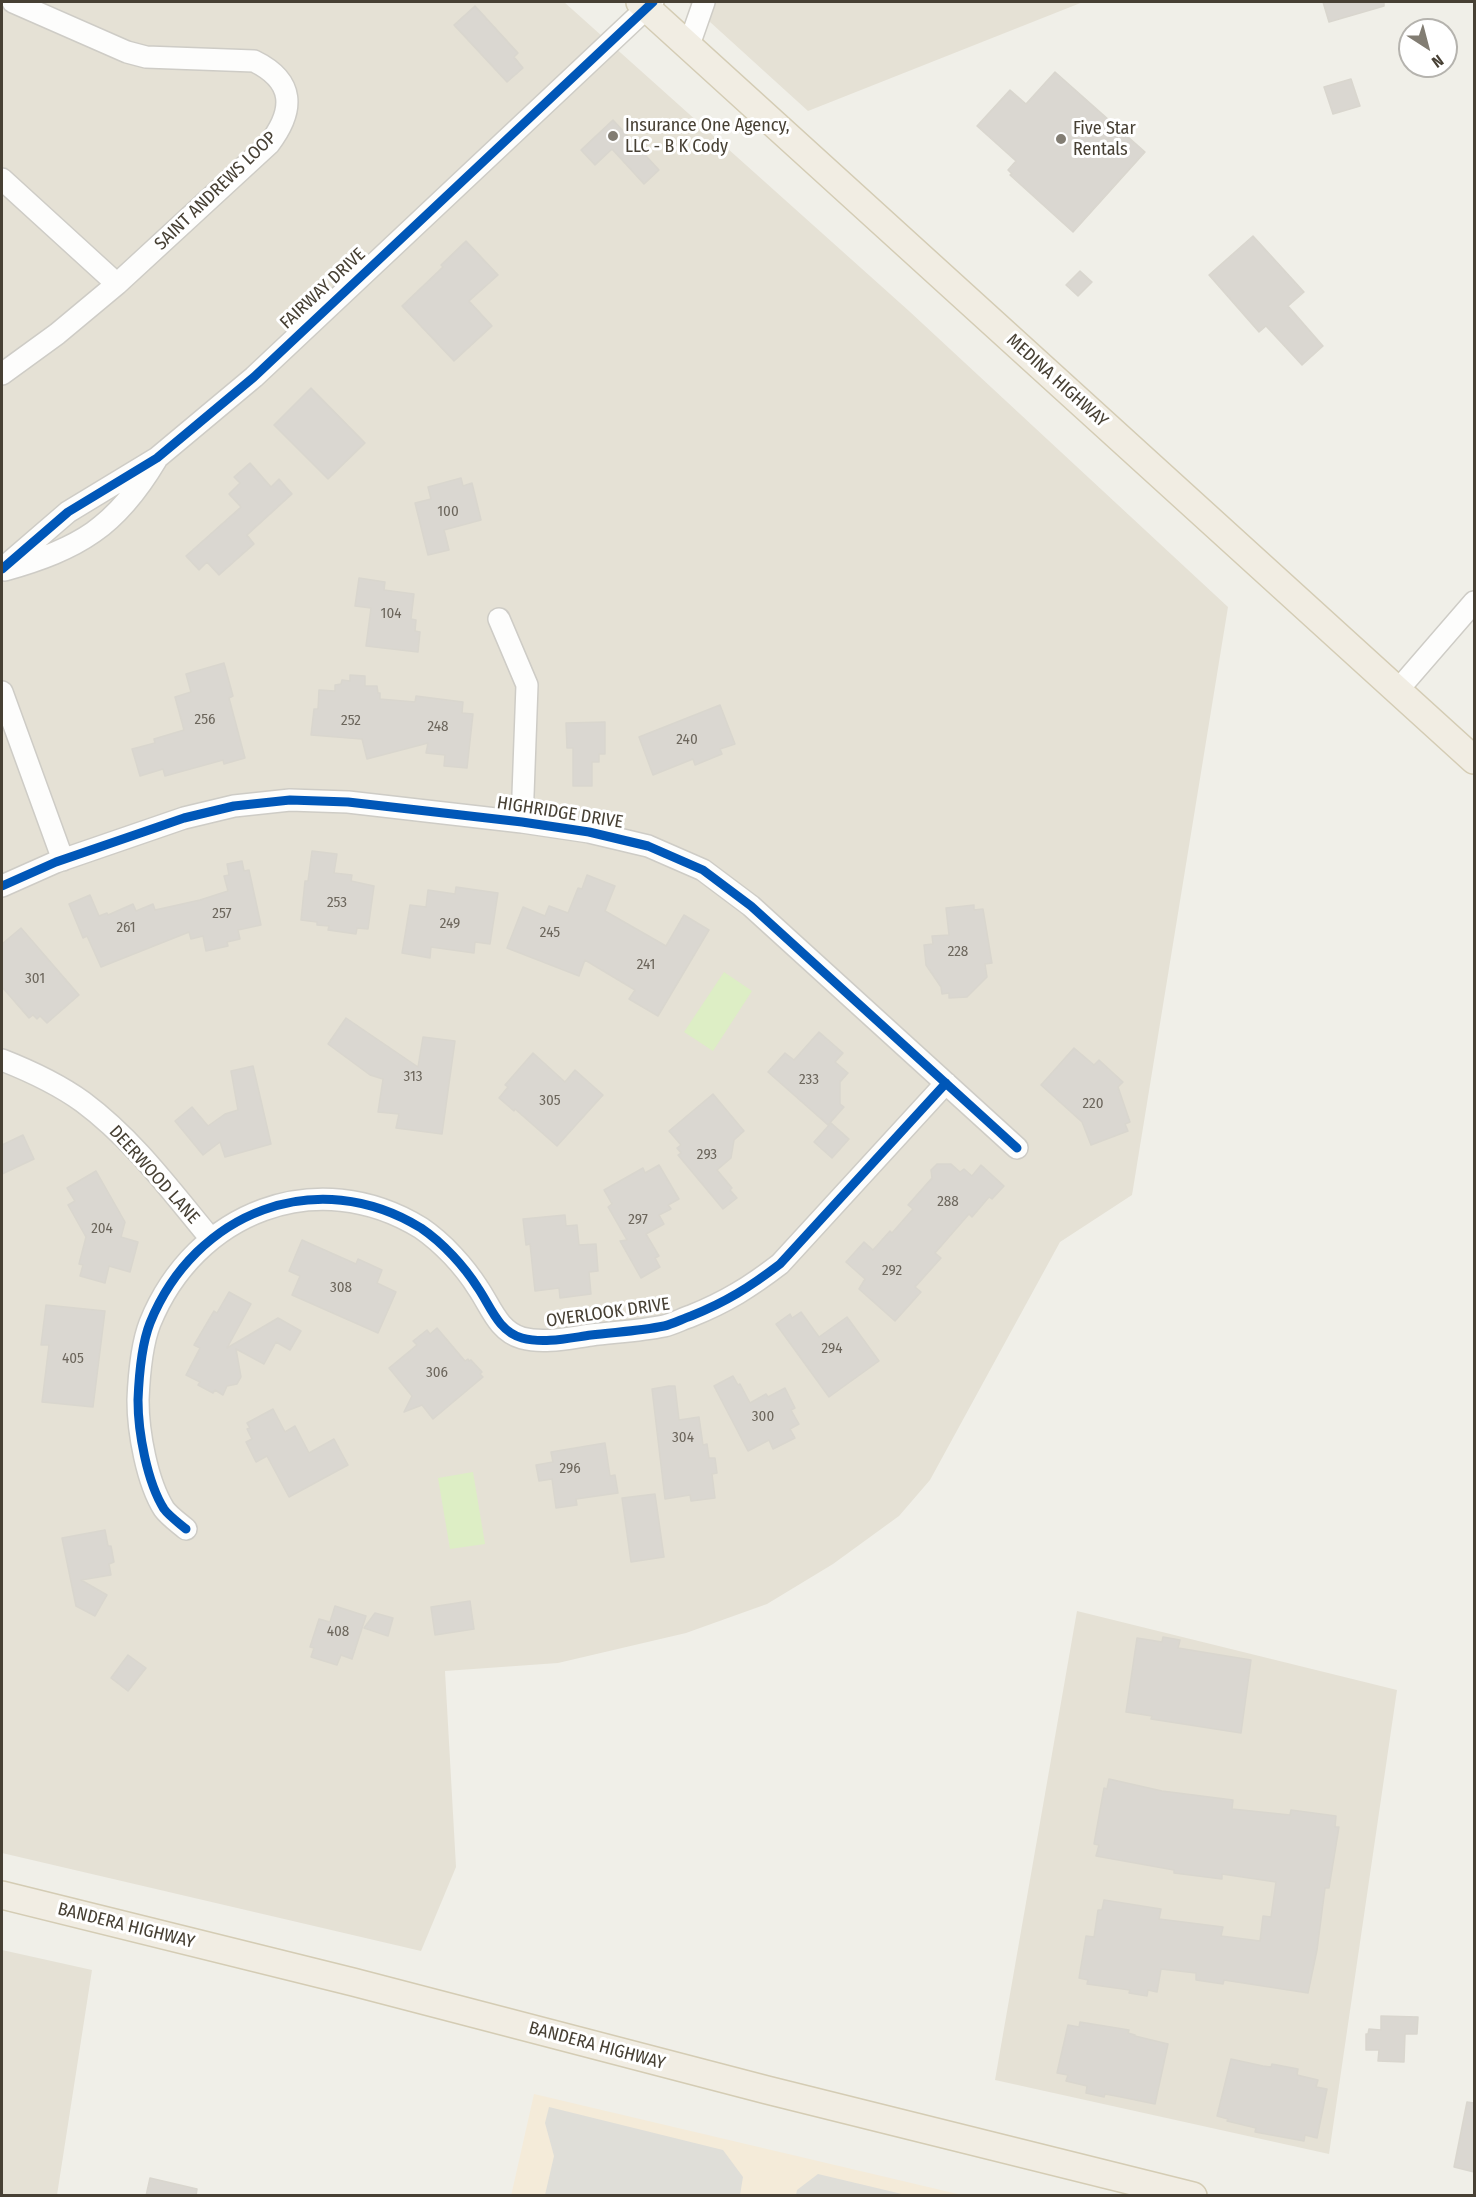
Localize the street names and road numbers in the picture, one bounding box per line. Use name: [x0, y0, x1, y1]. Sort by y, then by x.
street label: SAINT ANDREWS LOOP: [150, 127, 282, 255]
street label: FAIRWAY DRIVE: [276, 244, 370, 334]
street label: MEDINA HIGHWAY: [1002, 330, 1112, 432]
street label: HIGHRIDGE DRIVE: [495, 792, 625, 834]
street label: DEERWOOD LANE: [104, 1121, 204, 1229]
street label: OVERLOOK DRIVE: [545, 1294, 671, 1332]
street label: BANDERA HIGHWAY: [55, 1899, 197, 1953]
street label: BANDERA HIGHWAY: [526, 2017, 668, 2075]

